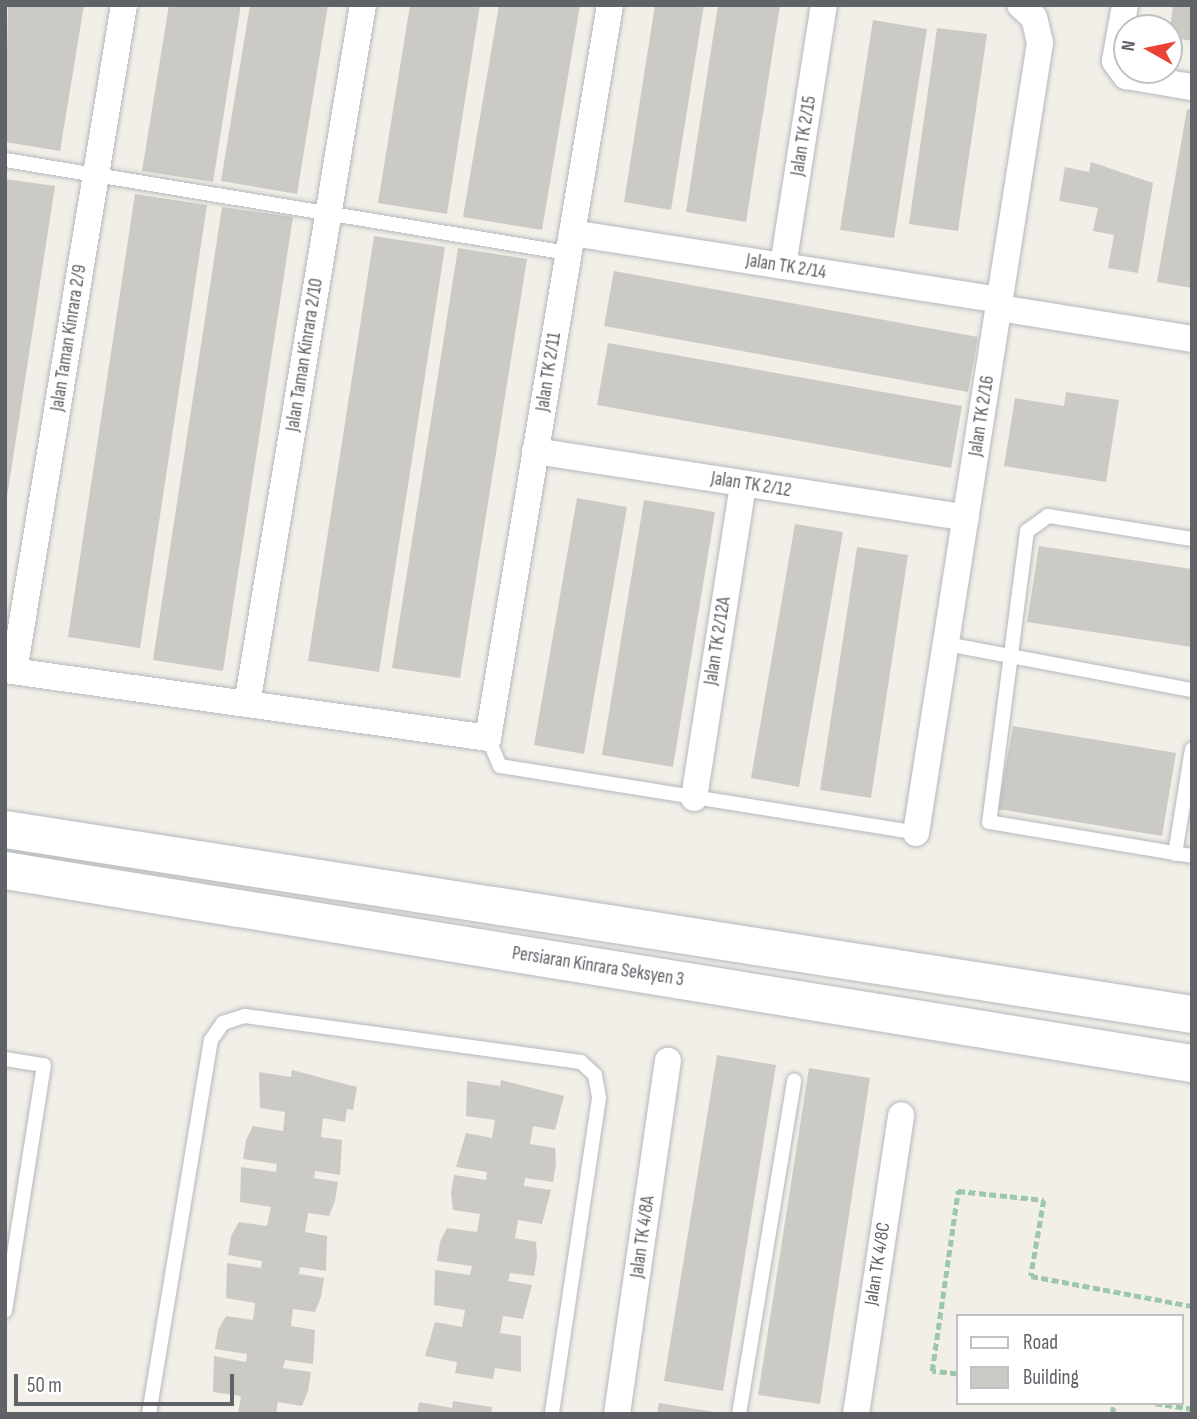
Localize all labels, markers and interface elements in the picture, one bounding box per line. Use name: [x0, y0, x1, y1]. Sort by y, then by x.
north arrow: [1113, 14, 1183, 84]
text: N: [1117, 39, 1141, 53]
street label: Jalan TK 2/15: [786, 94, 822, 178]
street label: Jalan TK 2/14: [744, 249, 828, 285]
street label: Jalan Taman Kinrara 2/9: [46, 263, 92, 413]
street label: Jalan Taman Kinrara 2/10: [282, 277, 328, 433]
street label: Jalan TK 2/11: [532, 331, 566, 413]
street label: Jalan TK 2/16: [964, 374, 1000, 458]
street label: Jalan TK 2/12: [709, 467, 793, 503]
street label: Jalan TK 2/12A: [700, 595, 736, 687]
street label: Persiaran Kinrara Seksyen 3: [510, 942, 686, 992]
street label: Jalan TK 4/8A: [626, 1195, 660, 1279]
street label: Jalan TK 4/8C: [860, 1221, 896, 1307]
legend: [956, 1314, 1183, 1405]
text: Road: [1023, 1330, 1058, 1355]
scale bar: [18, 1360, 238, 1404]
text: Building: [1023, 1365, 1079, 1390]
text: 50 m: [27, 1373, 62, 1398]

